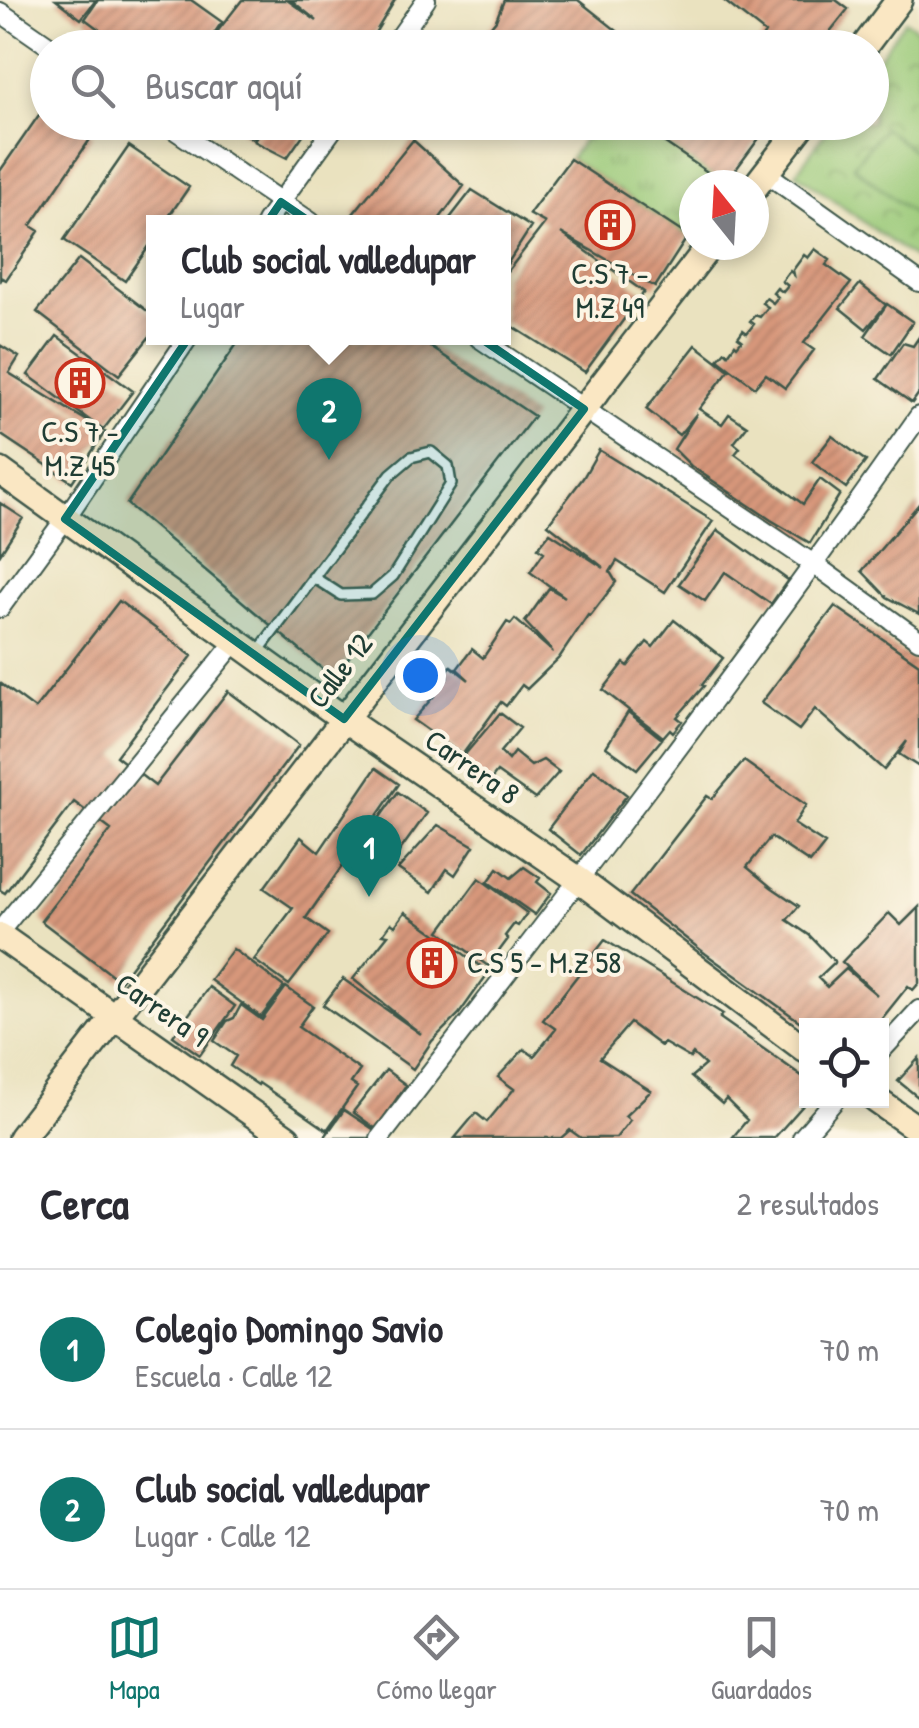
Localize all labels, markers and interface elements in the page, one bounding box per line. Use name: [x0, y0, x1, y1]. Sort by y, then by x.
search box: [30, 30, 889, 140]
icon: search: [65, 58, 120, 113]
text: Buscar aquí: [145, 59, 303, 111]
north arrow: [679, 170, 769, 260]
building icon: C.S 7 - M.Z 49: [584, 199, 636, 251]
popup: [146, 215, 511, 345]
text: Club social valledupar: [181, 233, 476, 285]
place label: C.S 7 - M.Z 49: [571, 253, 649, 327]
text: Lugar: [181, 285, 245, 328]
building icon: C.S 7 - M.Z 45: [54, 357, 106, 409]
pin: 2: [296, 378, 362, 460]
place label: C.S 7 - M.Z 45: [41, 411, 119, 485]
street label: Calle 12: [297, 625, 381, 716]
your location: [395, 650, 446, 701]
street label: Carrera 8: [418, 719, 528, 813]
pin: 1: [336, 814, 402, 897]
building icon: C.S 5 - M.Z 58: [406, 937, 458, 989]
place label: C.S 5 - M.Z 58: [467, 942, 621, 982]
street label: Carrera 9: [108, 963, 217, 1056]
map controls: [799, 1018, 889, 1108]
button: locate: [799, 1018, 889, 1108]
text: Cerca: [40, 1175, 129, 1232]
text: 2 resultados: [737, 1182, 879, 1225]
text: Colegio Domingo Savio: [135, 1302, 443, 1354]
text: 1: [67, 1328, 78, 1371]
text: 70 m: [820, 1328, 879, 1371]
text: Escuela · Calle 12: [135, 1354, 332, 1397]
text: Club social valledupar: [135, 1462, 430, 1514]
text: 2: [65, 1488, 80, 1531]
text: 70 m: [820, 1488, 879, 1531]
text: Lugar · Calle 12: [135, 1514, 311, 1557]
tab: Mapa: [107, 1610, 162, 1708]
tab: Cómo llegar: [376, 1610, 497, 1708]
tab: Guardados: [711, 1610, 812, 1708]

